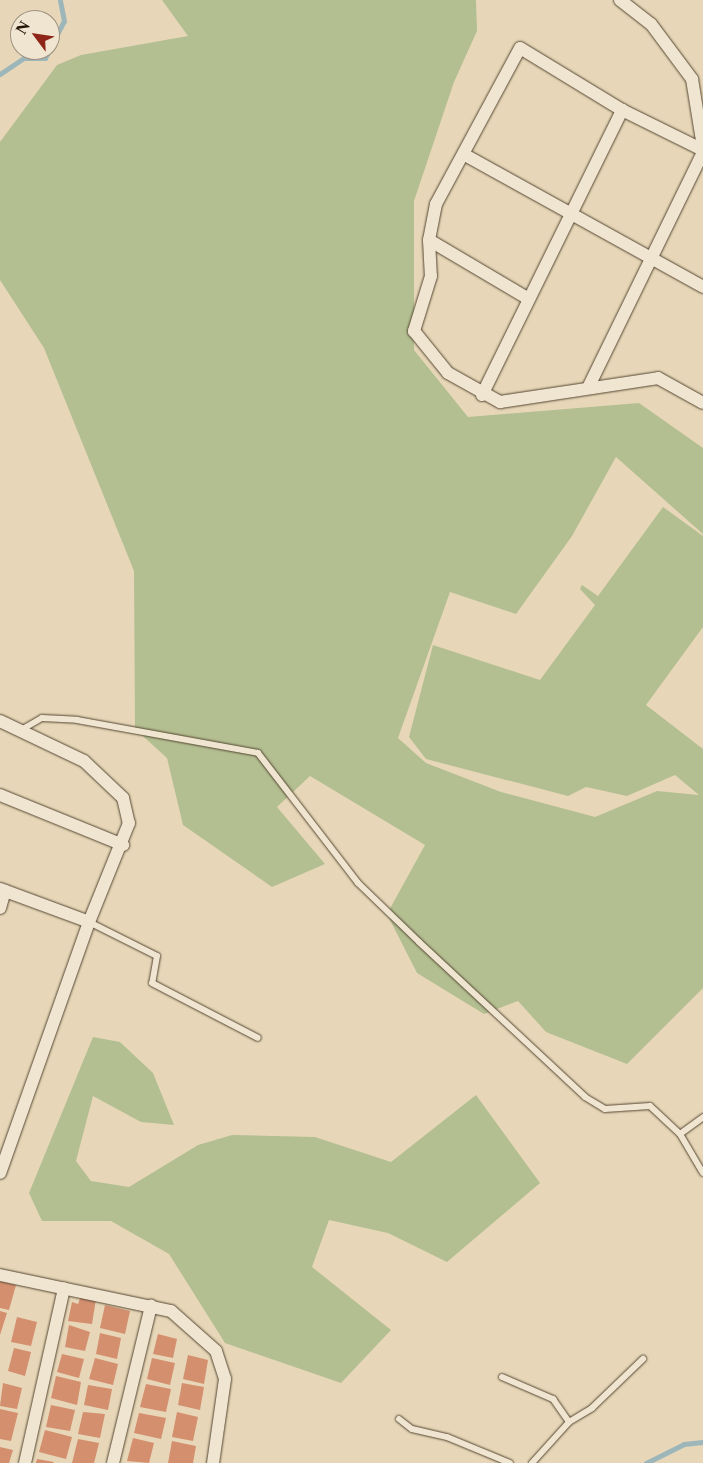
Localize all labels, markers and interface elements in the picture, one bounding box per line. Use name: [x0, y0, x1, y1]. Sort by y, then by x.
north arrow: [10, 10, 60, 60]
text: N: [12, 18, 34, 38]

